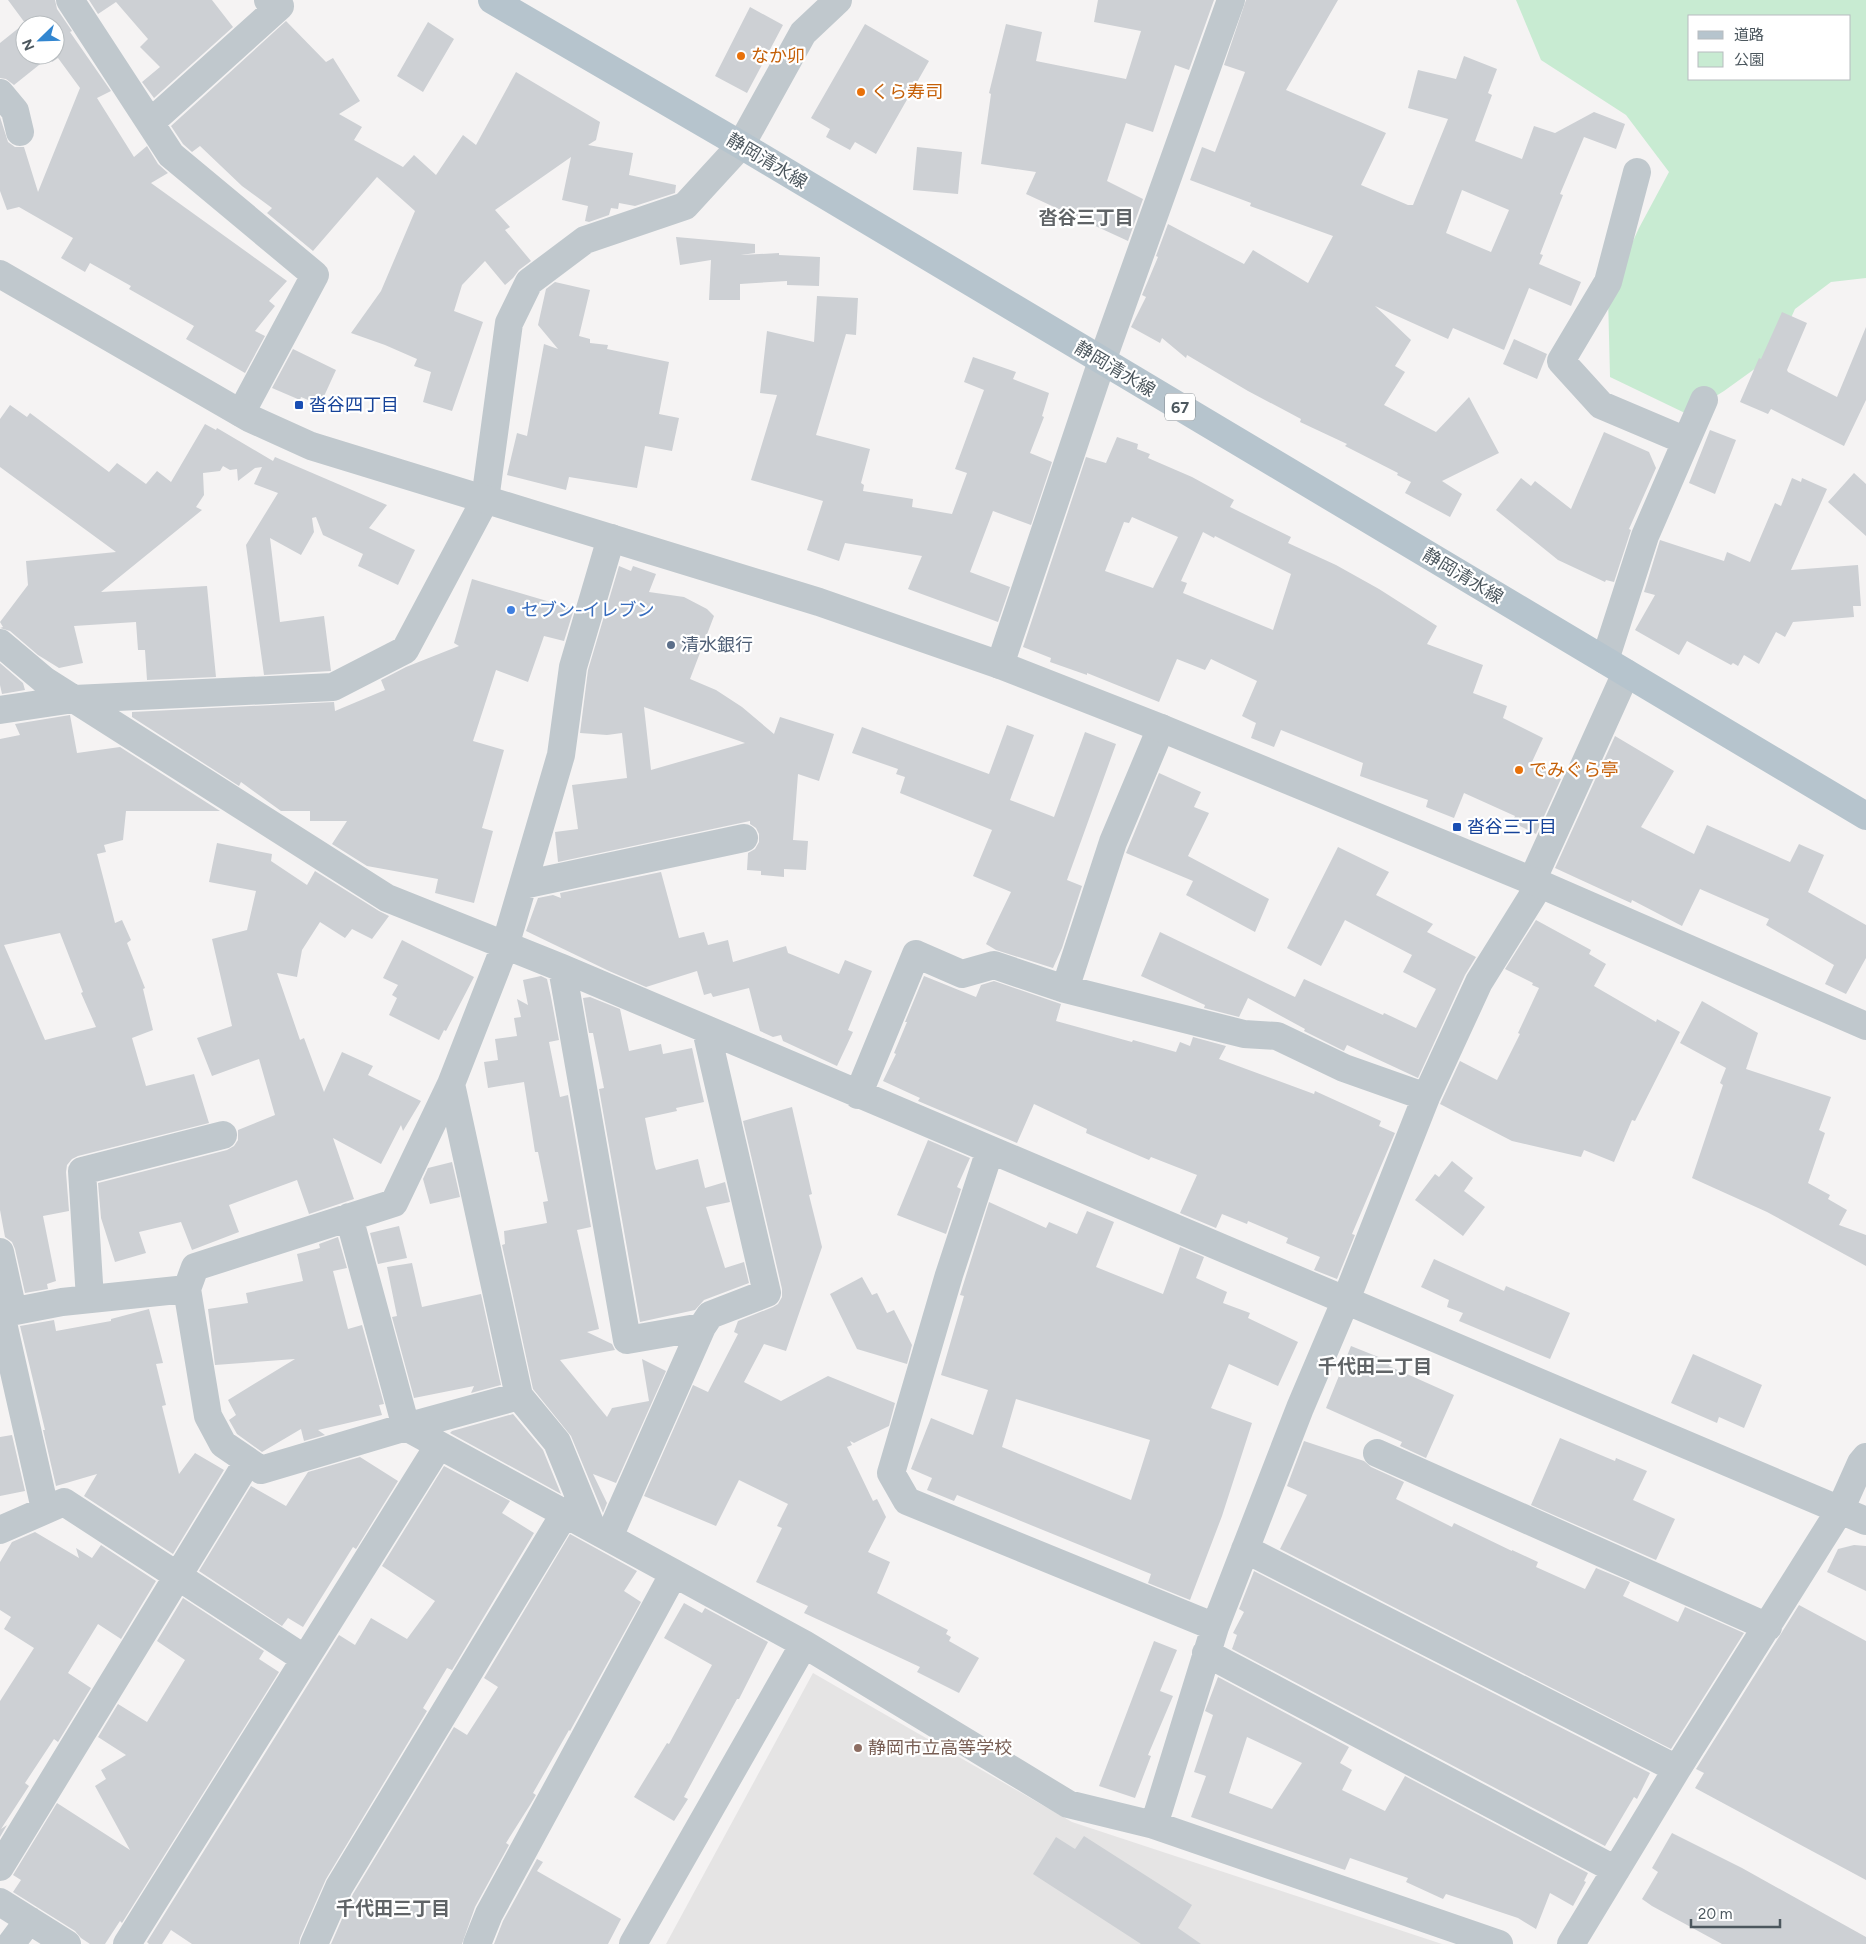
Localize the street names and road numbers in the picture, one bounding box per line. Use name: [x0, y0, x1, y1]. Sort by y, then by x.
street label: 静岡清水線: [723, 128, 811, 194]
street label: 静岡清水線: [1071, 336, 1159, 402]
road number: 67: [1165, 394, 1195, 421]
street label: 静岡清水線: [1419, 543, 1507, 609]

